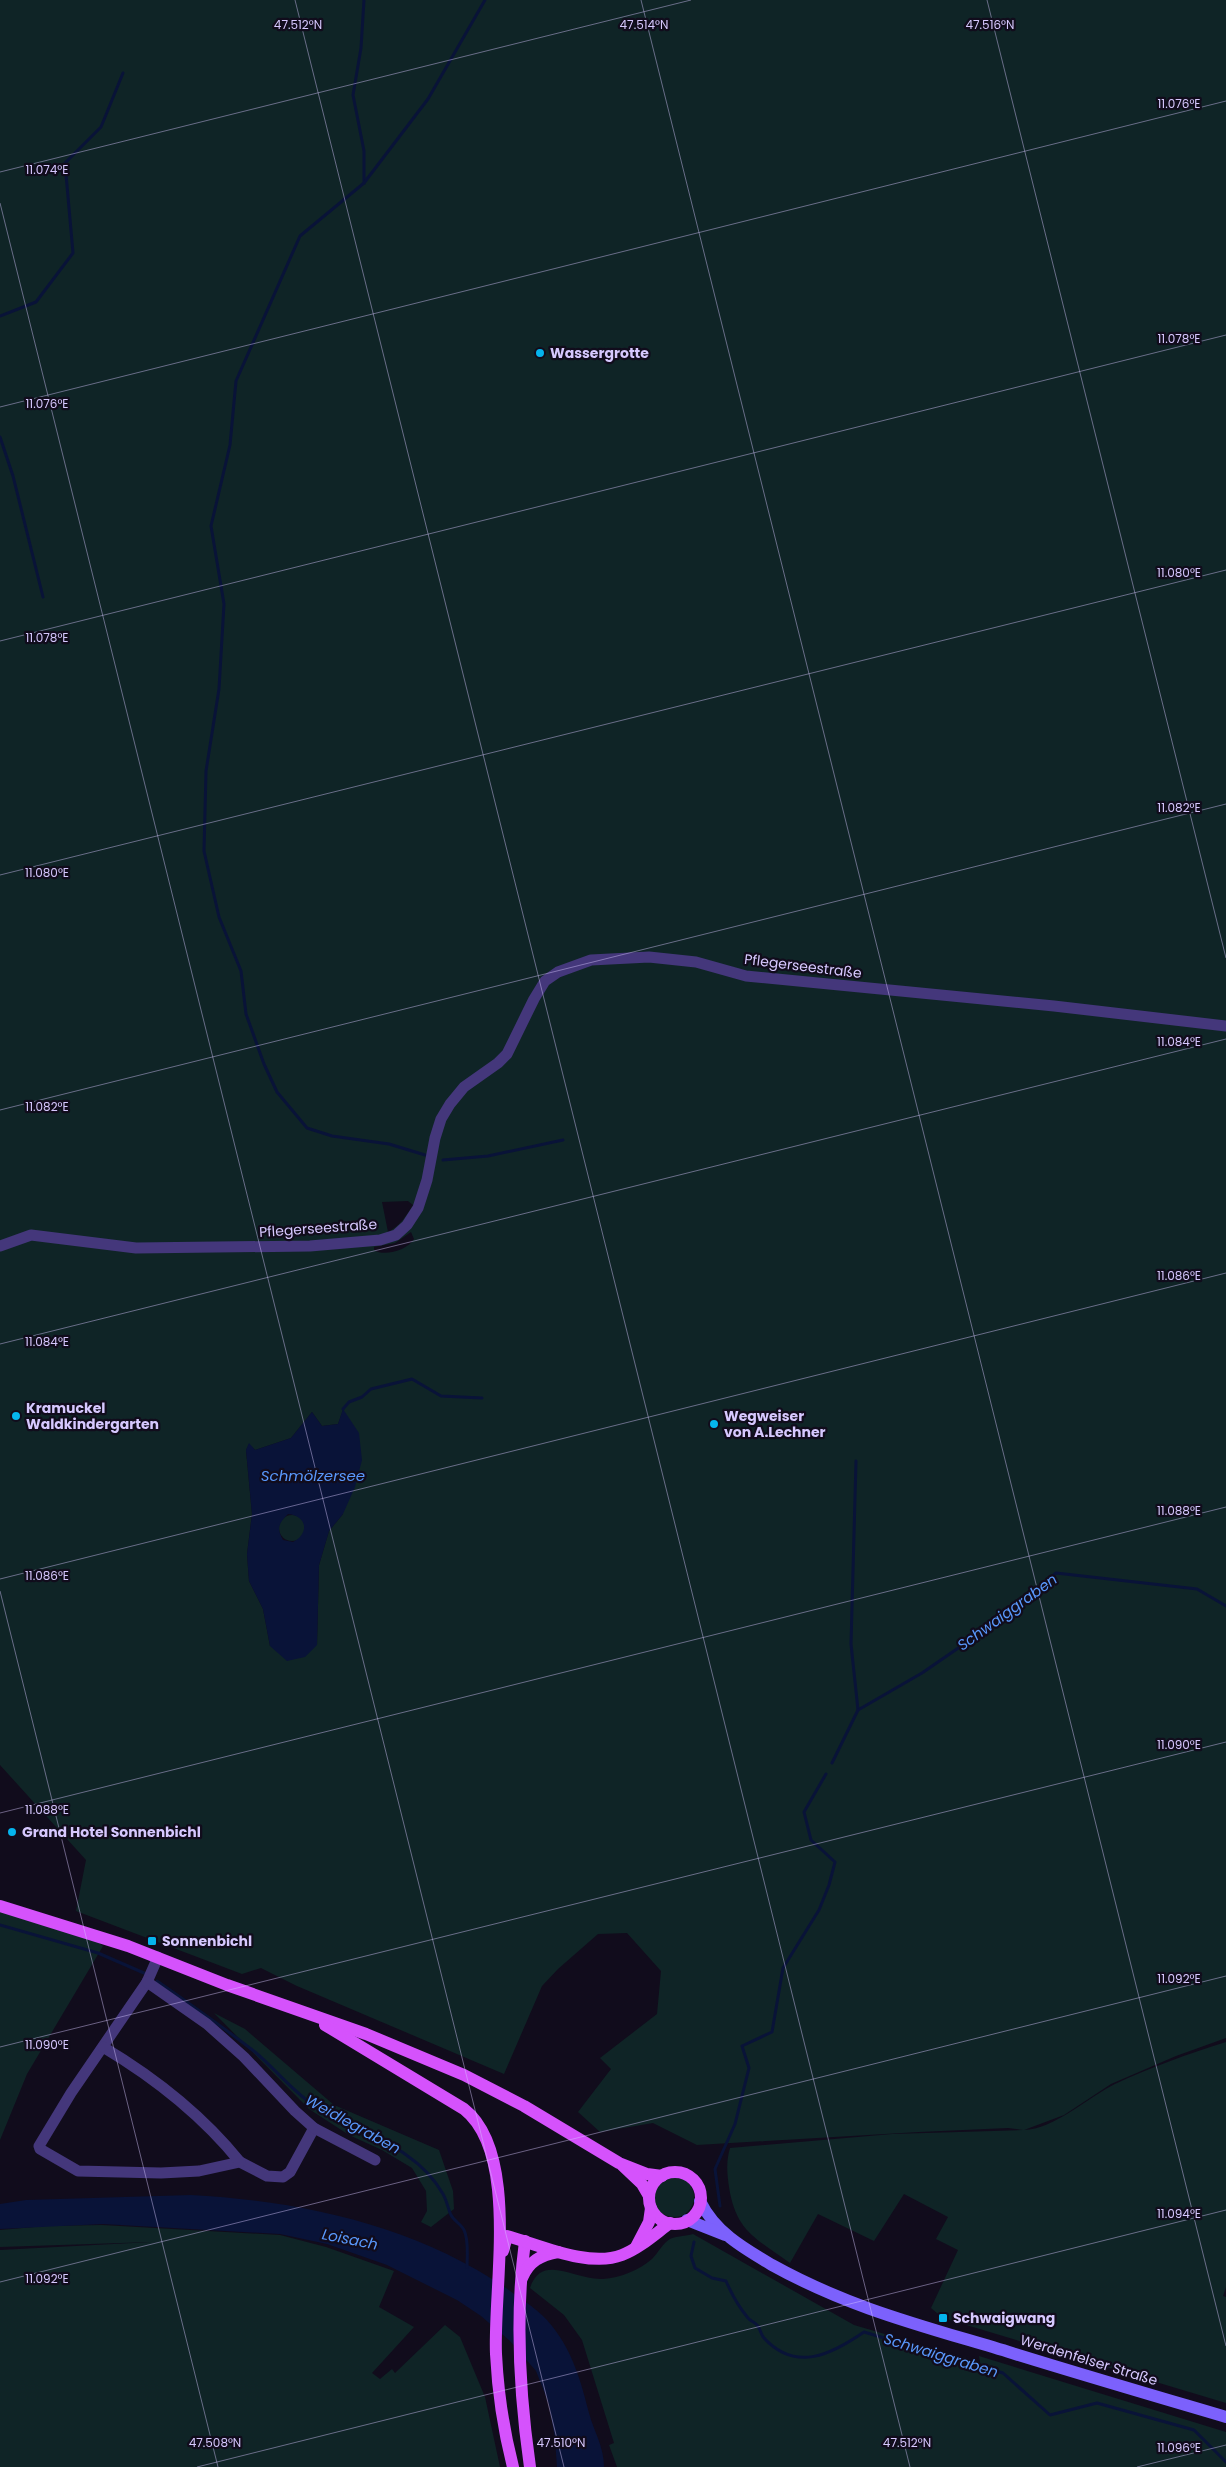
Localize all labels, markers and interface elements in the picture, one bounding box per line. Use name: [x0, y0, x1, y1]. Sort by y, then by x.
text: 47.512°N: [274, 16, 322, 33]
text: 47.514°N: [620, 16, 668, 33]
text: 47.516°N: [966, 16, 1014, 33]
text: 11.076°E: [1158, 95, 1200, 112]
text: 11.074°E: [26, 161, 68, 178]
text: 11.078°E: [1158, 330, 1200, 347]
place label: Wassergrotte: [550, 343, 649, 363]
marker: Wassergrotte: [534, 347, 546, 359]
text: 11.076°E: [26, 395, 68, 412]
text: 11.080°E: [1157, 564, 1201, 581]
text: 11.078°E: [26, 629, 68, 646]
text: 11.082°E: [1157, 799, 1201, 816]
text: 11.080°E: [25, 864, 69, 881]
street label: Pflegerseestraße: [743, 949, 863, 983]
text: 11.084°E: [1157, 1033, 1201, 1050]
text: 11.082°E: [25, 1098, 69, 1115]
street label: Pflegerseestraße: [258, 1214, 378, 1242]
text: 11.086°E: [1157, 1267, 1201, 1284]
text: 11.084°E: [25, 1333, 69, 1350]
place label: Kramuckel Waldkindergarten: [26, 1398, 159, 1434]
place label: Wegweiser von A.Lechner: [724, 1406, 826, 1442]
marker: Kramuckel Waldkindergarten: [10, 1410, 22, 1422]
marker: Wegweiser von A.Lechner: [708, 1418, 720, 1430]
water label: Schmölzersee: [261, 1465, 365, 1486]
text: 11.088°E: [1157, 1502, 1201, 1519]
text: 11.086°E: [25, 1567, 69, 1584]
water label: Schwaiggraben: [953, 1569, 1061, 1655]
text: 11.090°E: [1157, 1736, 1201, 1753]
text: 11.088°E: [25, 1801, 69, 1818]
place label: Grand Hotel Sonnenbichl: [22, 1822, 201, 1842]
marker: Grand Hotel Sonnenbichl: [6, 1826, 18, 1838]
place label: Sonnenbichl: [162, 1931, 252, 1951]
marker: Sonnenbichl: [146, 1935, 158, 1947]
text: 11.092°E: [1157, 1970, 1201, 1987]
text: 11.090°E: [25, 2036, 69, 2053]
water label: Weidlegraben: [302, 2089, 404, 2159]
text: 11.094°E: [1157, 2205, 1201, 2222]
water label: Loisach: [320, 2223, 380, 2255]
text: 11.092°E: [25, 2270, 69, 2287]
place label: Schwaigwang: [953, 2308, 1055, 2328]
marker: Schwaigwang: [937, 2312, 949, 2324]
water label: Schwaiggraben: [881, 2328, 1001, 2382]
street label: Werdenfelser Straße: [1018, 2330, 1160, 2390]
text: 47.508°N: [189, 2434, 241, 2451]
text: 47.510°N: [537, 2434, 585, 2451]
text: 47.512°N: [883, 2434, 931, 2451]
text: 11.096°E: [1157, 2439, 1201, 2456]

